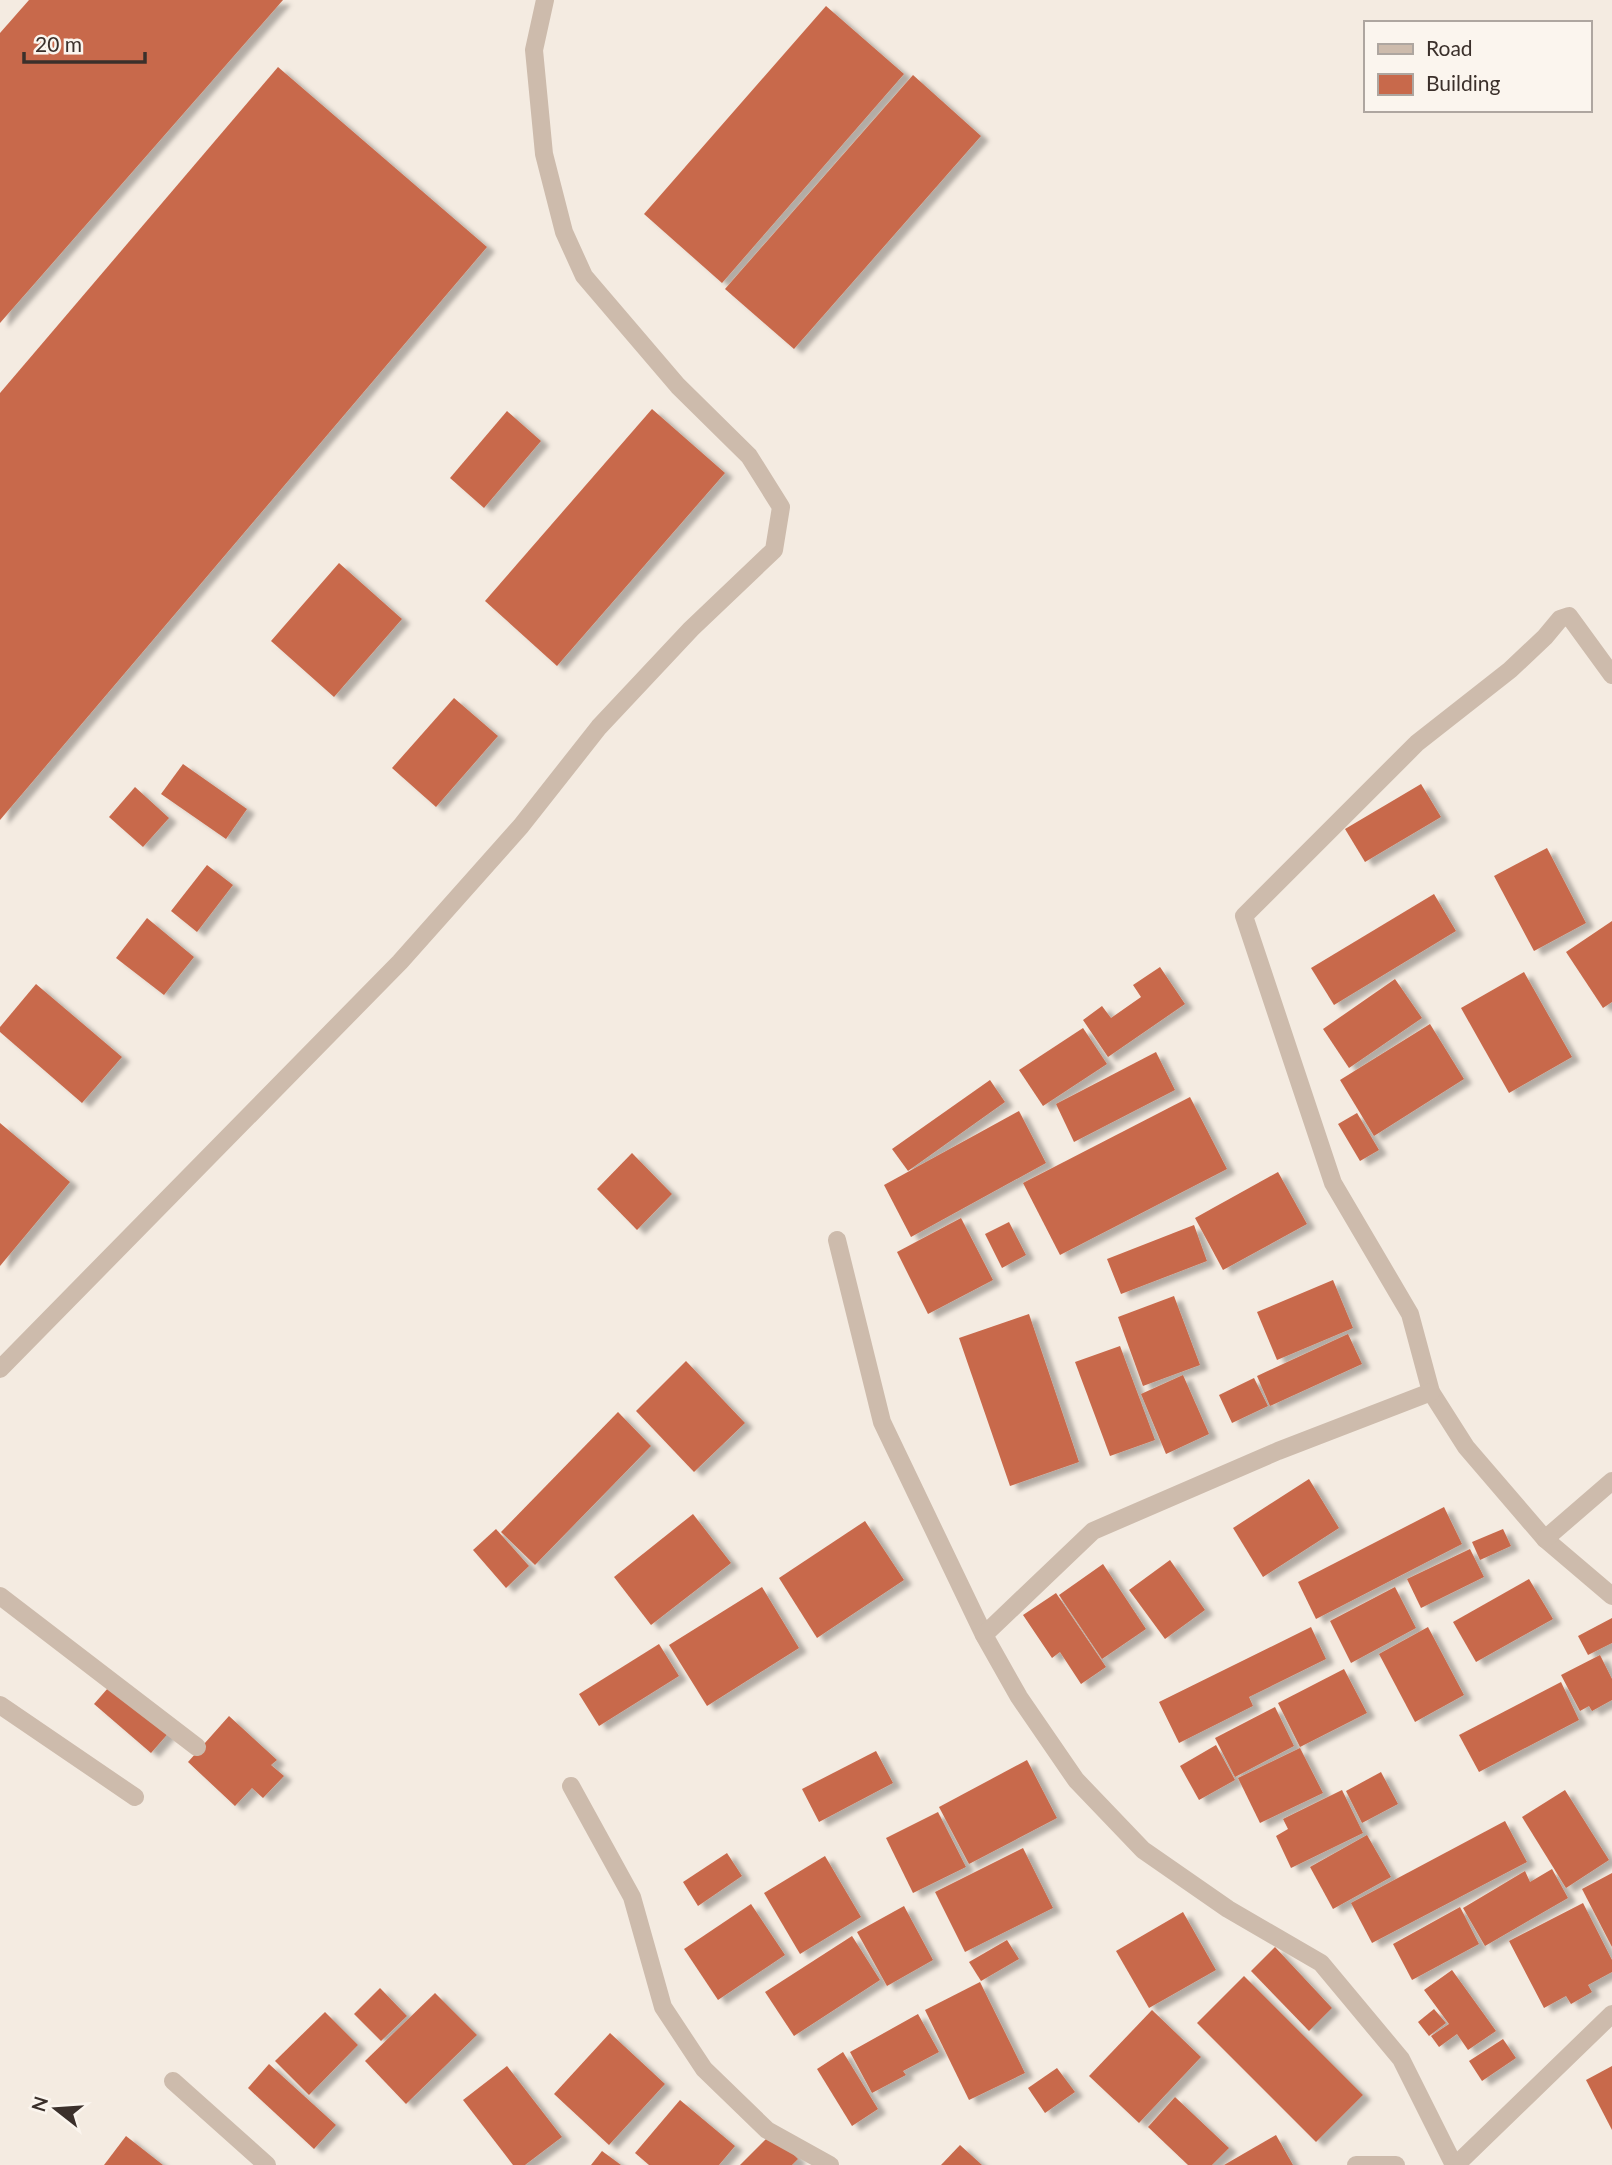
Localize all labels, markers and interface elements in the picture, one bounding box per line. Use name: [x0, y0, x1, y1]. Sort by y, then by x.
scale bar: [24, 21, 145, 65]
legend: [1364, 21, 1591, 112]
text: 20 m: [35, 31, 82, 56]
text: Road: [1426, 35, 1473, 60]
text: Building: [1426, 70, 1501, 95]
north arrow: [21, 2074, 91, 2144]
text: N: [26, 2094, 52, 2114]

